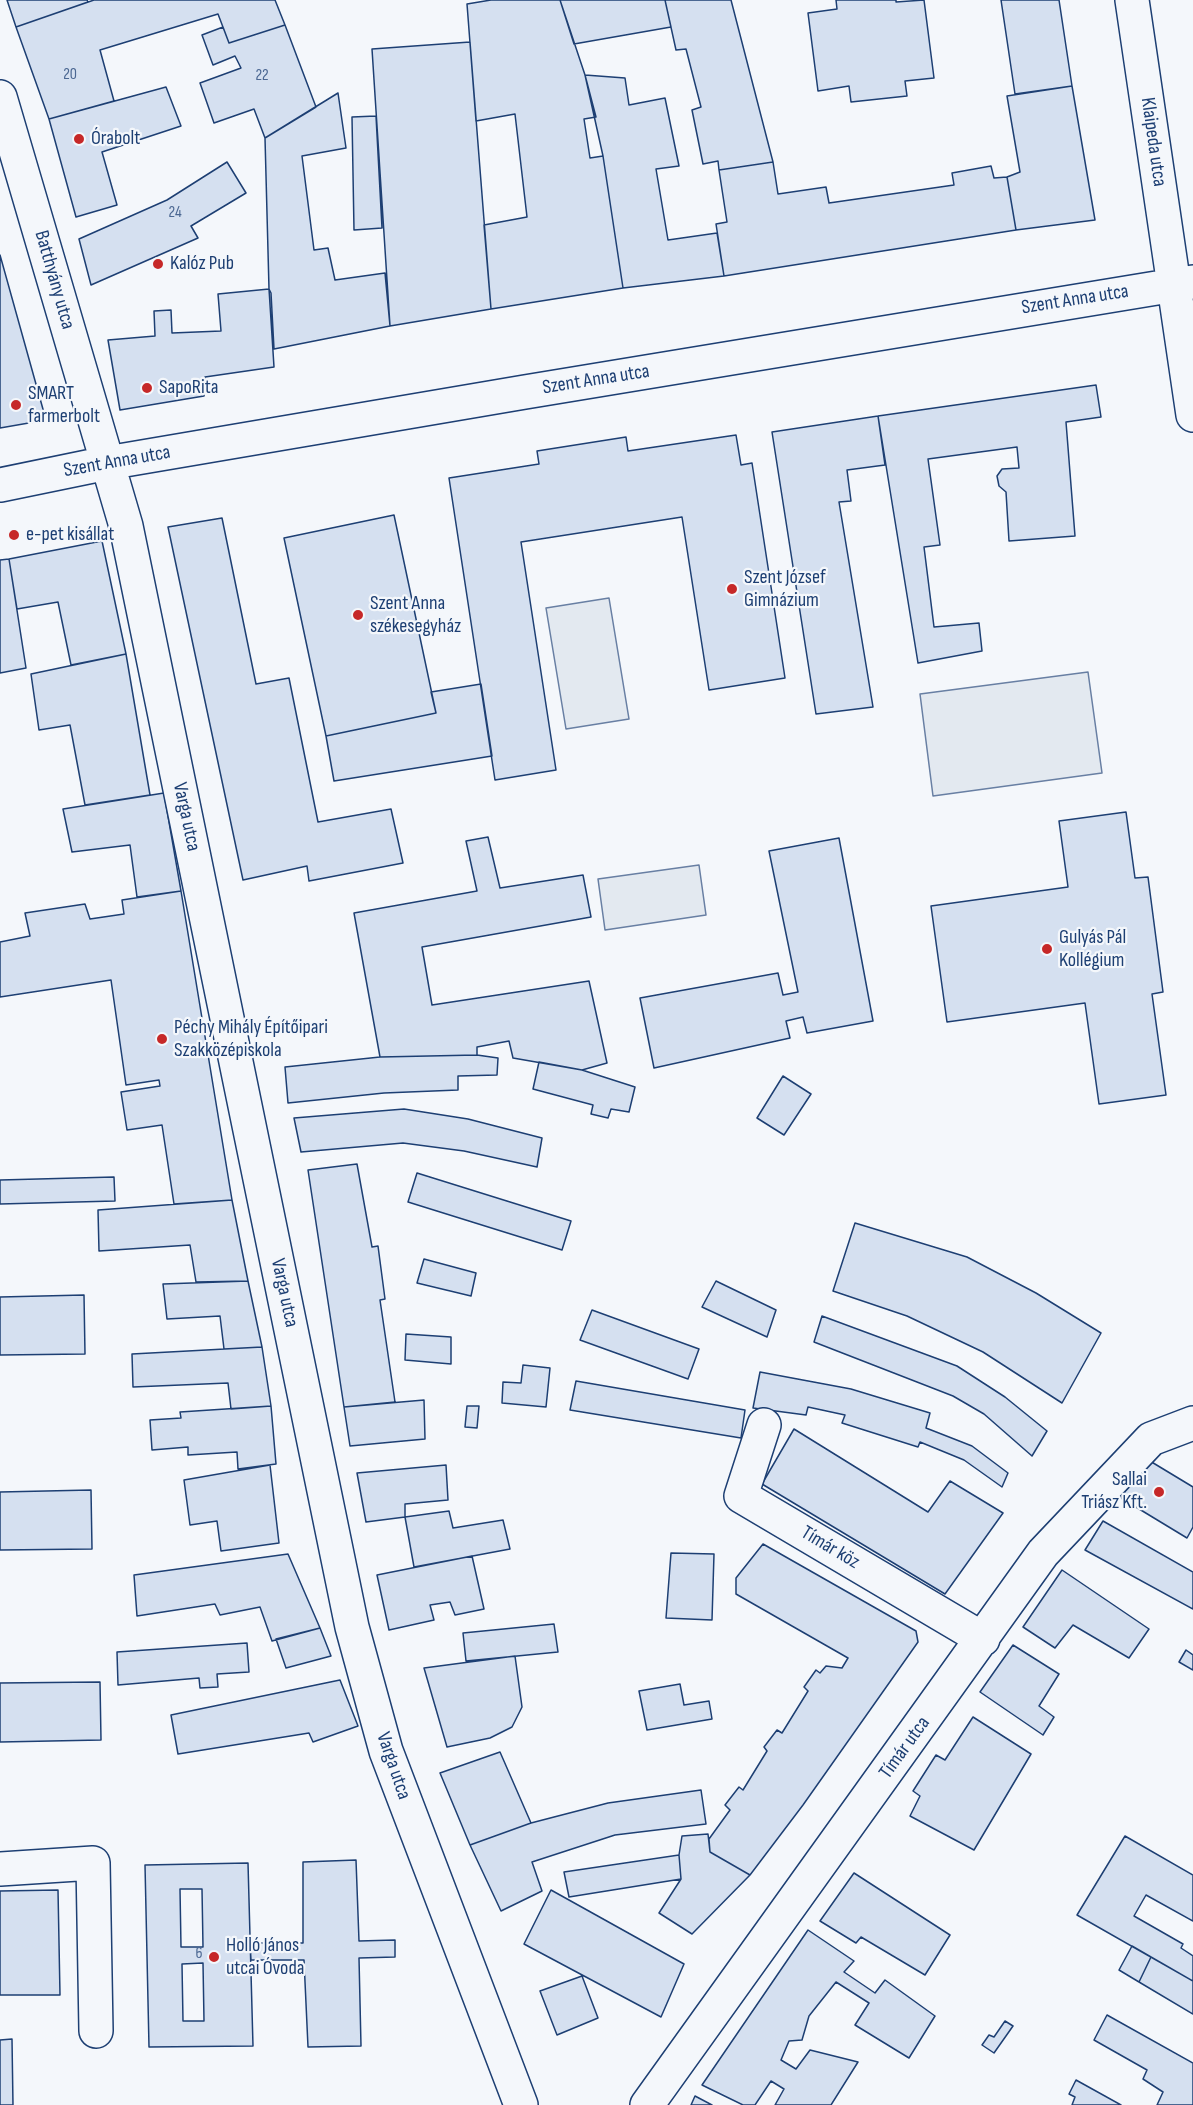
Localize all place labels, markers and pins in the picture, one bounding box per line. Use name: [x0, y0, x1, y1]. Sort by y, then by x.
place label: Órabolt: [91, 127, 140, 151]
marker: Órabolt: [72, 132, 86, 146]
place label: Kalóz Pub: [170, 252, 234, 276]
marker: Kalóz Pub: [151, 257, 165, 271]
place label: SapoRita: [159, 376, 218, 400]
marker: SapoRita: [140, 381, 154, 395]
place label: SMART farmerbolt: [28, 382, 100, 429]
marker: SMART farmerbolt: [9, 398, 23, 412]
place label: e-pet kisállat: [26, 523, 114, 547]
marker: e-pet kisállat: [7, 528, 21, 542]
place label: Szent József Gimnázium: [744, 566, 826, 613]
marker: Szent József Gimnázium: [725, 582, 739, 596]
place label: Szent Anna székesegyház: [370, 592, 461, 639]
marker: Szent Anna székesegyház: [351, 608, 365, 622]
place label: Gulyás Pál Kollégium: [1059, 926, 1126, 973]
marker: Gulyás Pál Kollégium: [1040, 942, 1054, 956]
place label: Péchy Mihály Építőipari Szakközépiskola: [174, 1016, 328, 1063]
marker: Péchy Mihály Építőipari Szakközépiskola: [155, 1032, 169, 1046]
place label: Sallai Triász Kft.: [1081, 1468, 1147, 1515]
marker: Sallai Triász Kft.: [1152, 1485, 1166, 1499]
place label: Holló János utcai Óvoda: [226, 1934, 304, 1981]
marker: Holló János utcai Óvoda: [207, 1950, 221, 1964]

